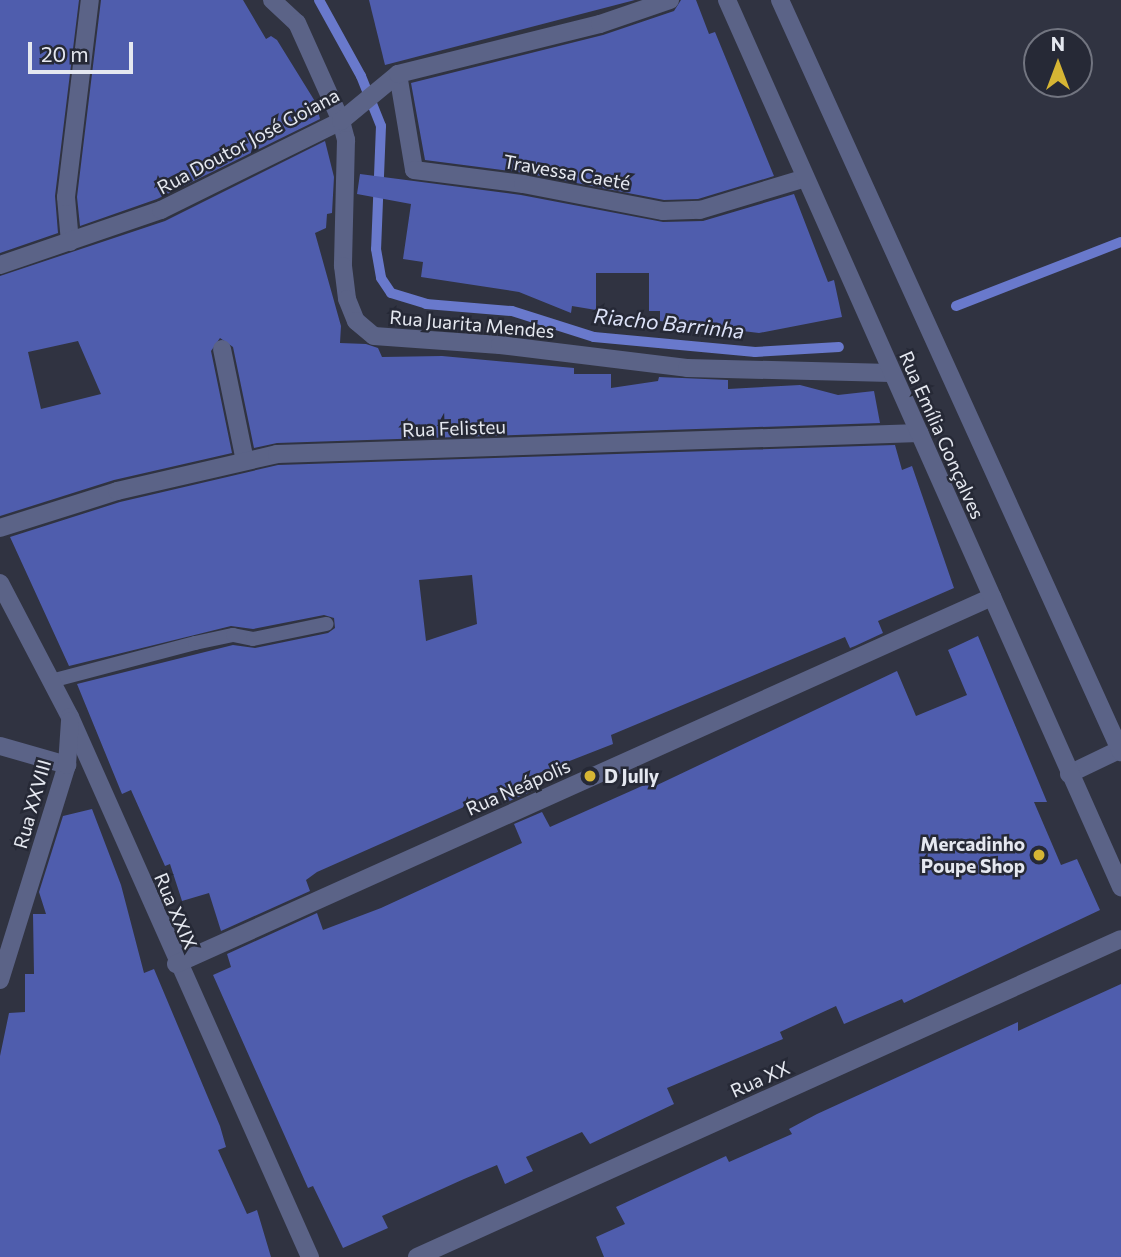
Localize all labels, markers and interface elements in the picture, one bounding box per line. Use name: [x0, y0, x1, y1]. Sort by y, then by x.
scale bar: [32, 28, 136, 72]
north arrow: [1023, 28, 1093, 98]
text: N: [1051, 32, 1065, 55]
text: 20 m: [41, 41, 89, 66]
street label: Rua Doutor José Goiana: [153, 83, 343, 199]
street label: Travessa Caeté: [502, 150, 632, 194]
water label: Riacho Barrinha: [592, 303, 746, 343]
street label: Rua Juarita Mendes: [389, 305, 555, 343]
street label: Rua Emília Gonçalves: [895, 348, 989, 522]
street label: Rua Felisteu: [402, 415, 506, 441]
street label: Rua Neápolis: [462, 754, 574, 820]
street label: Rua XXVIII: [8, 757, 56, 851]
place label: D Jully: [604, 765, 659, 787]
marker: D Jully: [582, 768, 598, 784]
place label: Mercadinho Poupe Shop: [920, 833, 1025, 877]
marker: Mercadinho Poupe Shop: [1031, 847, 1047, 863]
street label: Rua XXIX: [150, 869, 202, 953]
street label: Rua XX: [727, 1056, 793, 1102]

